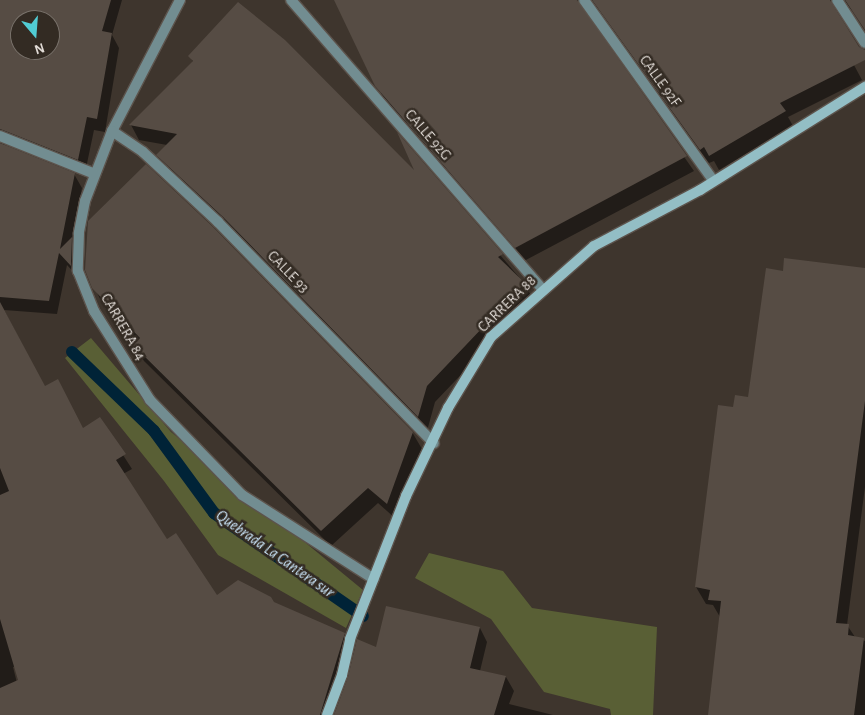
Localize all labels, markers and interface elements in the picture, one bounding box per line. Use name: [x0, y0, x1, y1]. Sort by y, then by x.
north arrow: [10, 10, 60, 60]
text: N: [33, 40, 46, 56]
street label: CALLE 92F: [635, 52, 685, 110]
street label: CALLE 92G: [401, 106, 455, 164]
street label: CALLE 93: [264, 247, 312, 297]
street label: CARRERA 88: [474, 272, 540, 336]
street label: CARRERA 84: [97, 290, 149, 364]
water label: Quebrada La Cantera sur: [212, 506, 338, 602]

